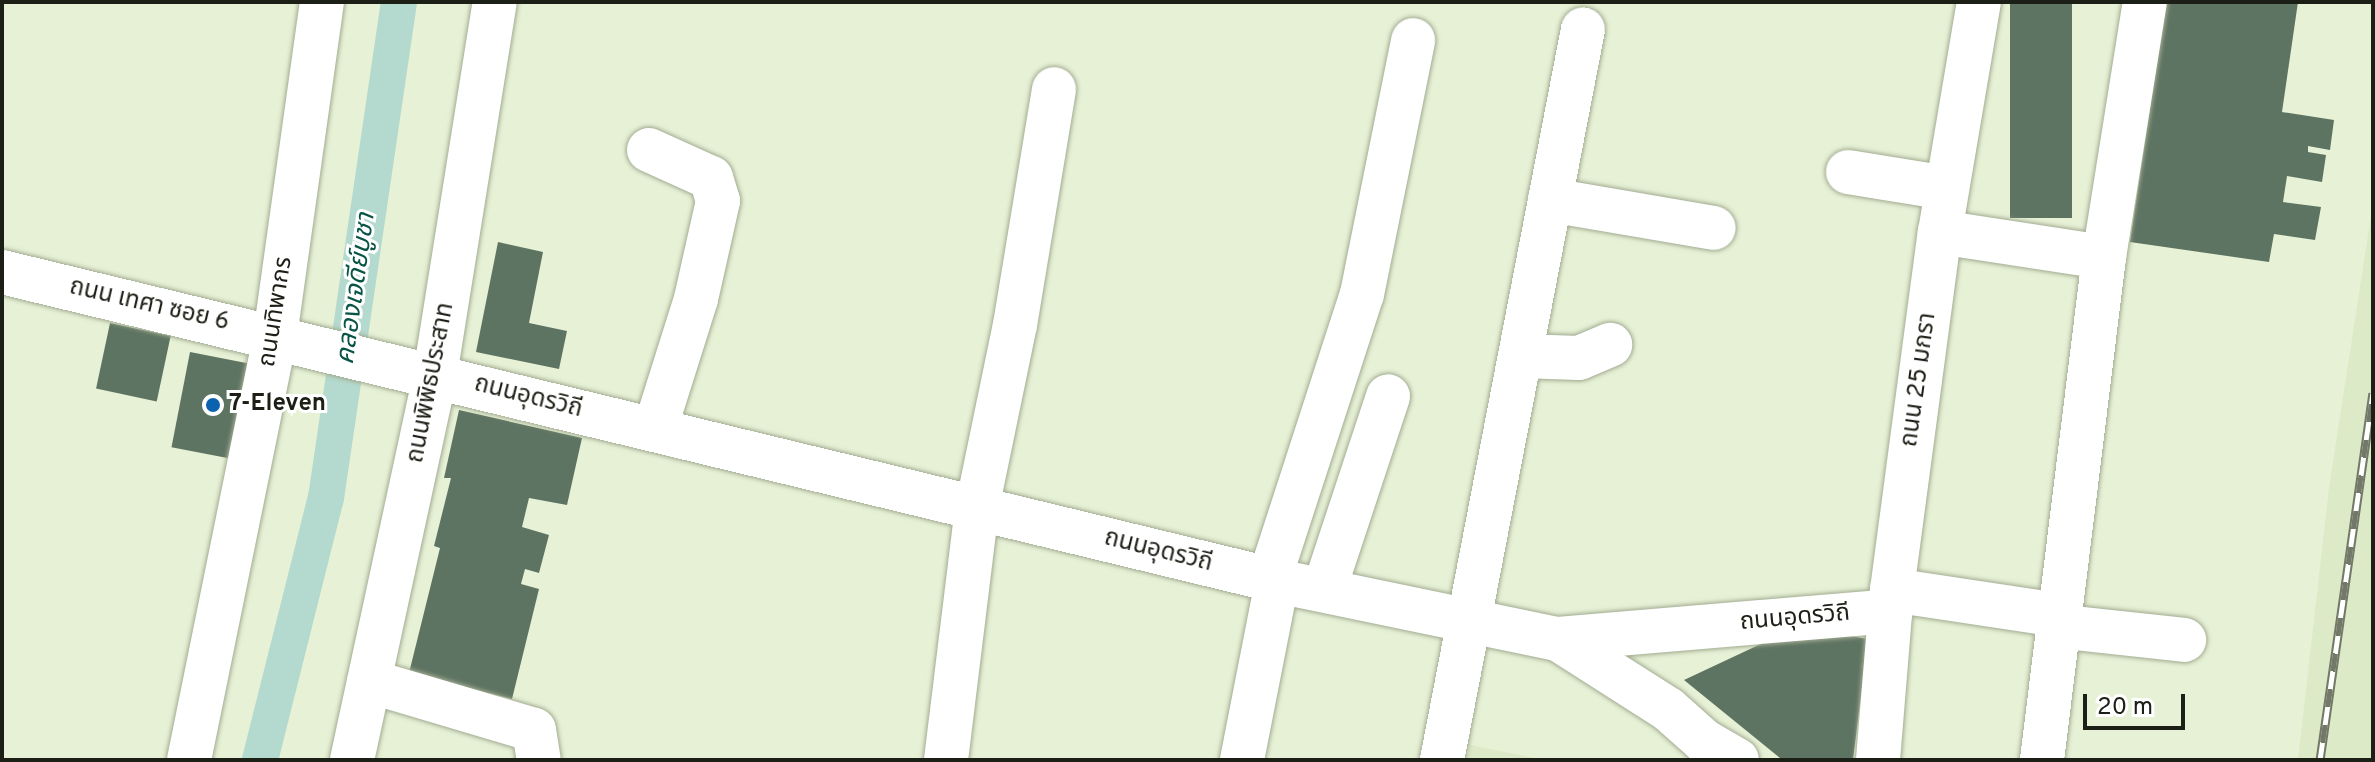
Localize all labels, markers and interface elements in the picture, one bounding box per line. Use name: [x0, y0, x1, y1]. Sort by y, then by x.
water label: คลองเจดีย์บูชา: [331, 211, 383, 367]
street label: ถนนทิพากร: [254, 255, 300, 369]
street label: ถนน เทศา ซอย 6: [66, 274, 232, 338]
street label: ถนนพิพิธประสาท: [402, 300, 462, 466]
street label: ถนน 25 มกรา: [1896, 311, 1944, 449]
street label: ถนนอุดรวิถี: [471, 371, 585, 425]
place label: 7-Eleven: [229, 391, 326, 419]
marker: 7-Eleven: [204, 396, 222, 414]
street label: ถนนอุดรวิถี: [1101, 525, 1215, 579]
street label: ถนนอุดรวิถี: [1739, 600, 1851, 638]
scale bar: [2087, 678, 2189, 728]
text: 20 m: [2097, 693, 2153, 723]

